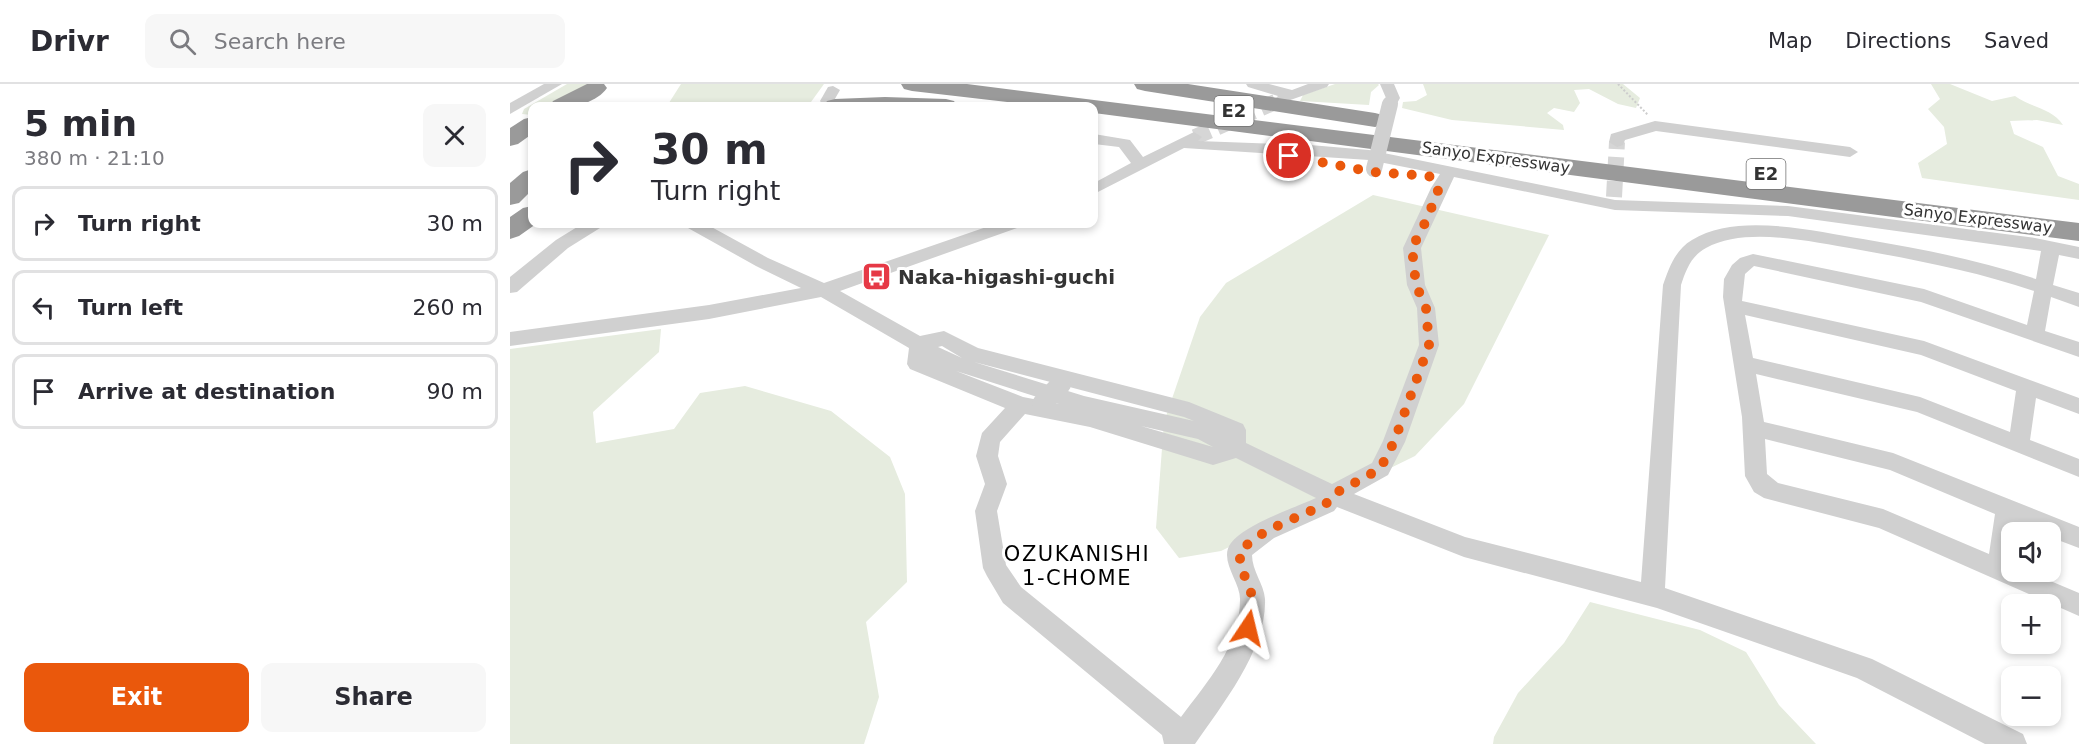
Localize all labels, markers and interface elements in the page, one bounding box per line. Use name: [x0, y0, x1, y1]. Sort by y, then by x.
search box: [145, 14, 565, 68]
text: Drivr: [30, 25, 109, 58]
icon: search: [166, 25, 199, 58]
text: Search here: [214, 29, 346, 54]
text: Map: [1768, 29, 1812, 53]
text: Directions: [1845, 29, 1951, 53]
text: Saved: [1984, 29, 2049, 53]
road number: E2: [1214, 96, 1254, 126]
text: 5 min: [24, 103, 137, 144]
button: close: [423, 104, 486, 167]
text: 30 m: [651, 125, 768, 174]
icon: right: [552, 126, 630, 204]
pin: [1263, 130, 1314, 181]
street label: Sanyo Expressway: [1421, 138, 1571, 177]
icon: arrive: [1272, 139, 1305, 172]
text: 380 m · 21:10: [24, 146, 165, 170]
road number: E2: [1746, 159, 1786, 189]
text: Turn right: [651, 175, 780, 206]
street label: Sanyo Expressway: [1903, 200, 2053, 237]
icon: right: [27, 207, 60, 240]
text: Turn right: [78, 211, 201, 236]
text: 30 m: [427, 211, 483, 236]
bus stop icon: Naka-higashi-guchi: [861, 261, 893, 293]
place label: Naka-higashi-guchi: [898, 265, 1115, 289]
icon: left: [27, 291, 60, 324]
text: Turn left: [78, 295, 183, 320]
text: 260 m: [413, 295, 483, 320]
icon: arrive: [27, 375, 60, 408]
text: Arrive at destination: [78, 379, 335, 404]
text: 90 m: [427, 379, 483, 404]
map controls: [2001, 522, 2061, 726]
button: sound: [2001, 522, 2061, 582]
district label: OZUKANISHI 1-CHOME: [1004, 542, 1150, 590]
button: +: [2001, 594, 2061, 654]
position arrow: [1216, 596, 1280, 660]
button: Exit: [24, 663, 249, 732]
button: Share: [261, 663, 486, 732]
button: −: [2001, 666, 2061, 726]

